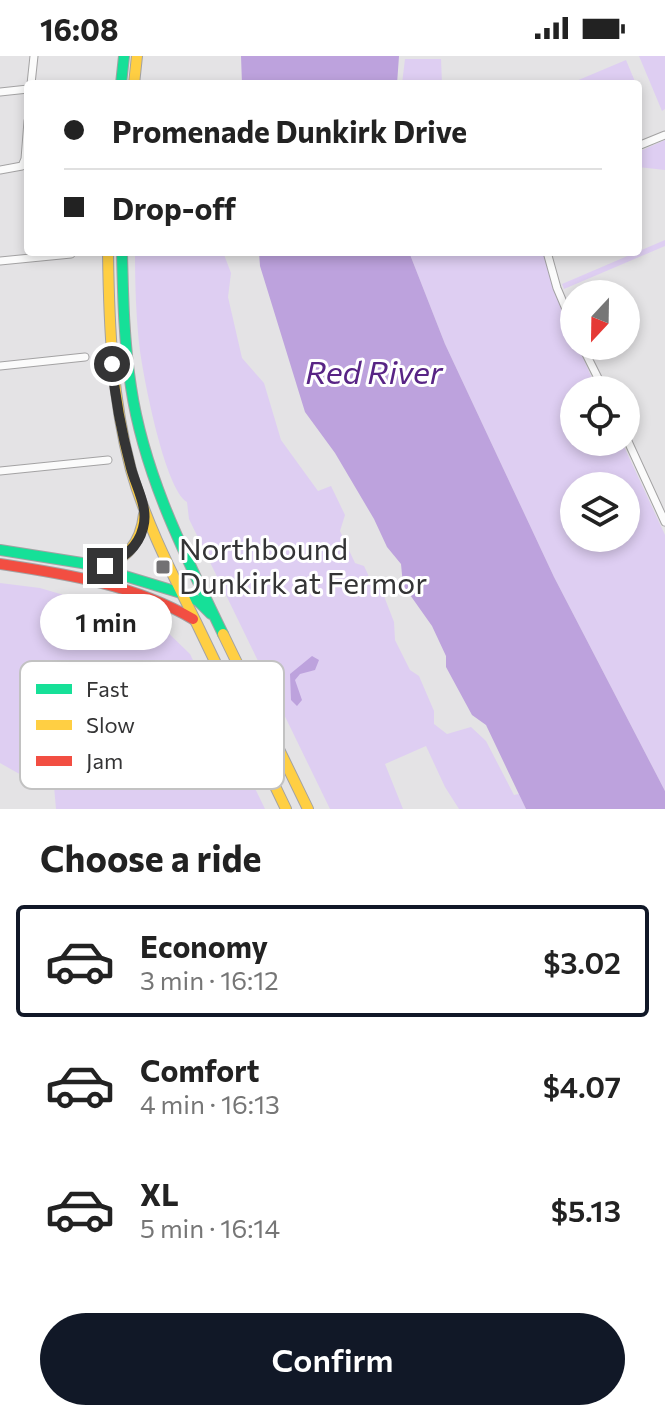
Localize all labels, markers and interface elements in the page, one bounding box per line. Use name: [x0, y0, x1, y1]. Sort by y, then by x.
text: 16:08: [40, 10, 119, 47]
text: Promenade Dunkirk Drive: [112, 112, 467, 149]
text: Drop-off: [112, 189, 236, 226]
north arrow: [560, 280, 640, 360]
map controls: [560, 280, 640, 552]
route start: [94, 346, 130, 382]
water label: Red River: [305, 351, 444, 391]
button: locate: [560, 376, 640, 456]
button: layers: [560, 472, 640, 552]
place label: Northbound Dunkirk at Fermor: [179, 529, 427, 600]
route end: [87, 548, 123, 584]
marker: Northbound Dunkirk at Fermor: [154, 558, 172, 576]
callout: 1 min: [39, 594, 171, 650]
text: 1 min: [75, 606, 137, 637]
legend: [20, 661, 284, 789]
text: Fast: [86, 675, 129, 702]
text: Slow: [86, 711, 135, 738]
text: Jam: [86, 747, 123, 774]
text: Choose a ride: [40, 835, 261, 879]
icon: car: [44, 925, 116, 997]
text: Economy: [140, 927, 268, 964]
text: $3.02: [543, 943, 621, 980]
text: 3 min · 16:12: [140, 964, 279, 995]
icon: car: [44, 1049, 116, 1121]
text: Comfort: [140, 1051, 259, 1088]
text: $4.07: [543, 1067, 621, 1104]
text: 4 min · 16:13: [140, 1088, 280, 1119]
icon: car: [44, 1173, 116, 1245]
text: XL: [140, 1175, 179, 1212]
text: $5.13: [551, 1191, 621, 1228]
text: 5 min · 16:14: [140, 1212, 280, 1243]
button: Confirm: [40, 1313, 625, 1405]

